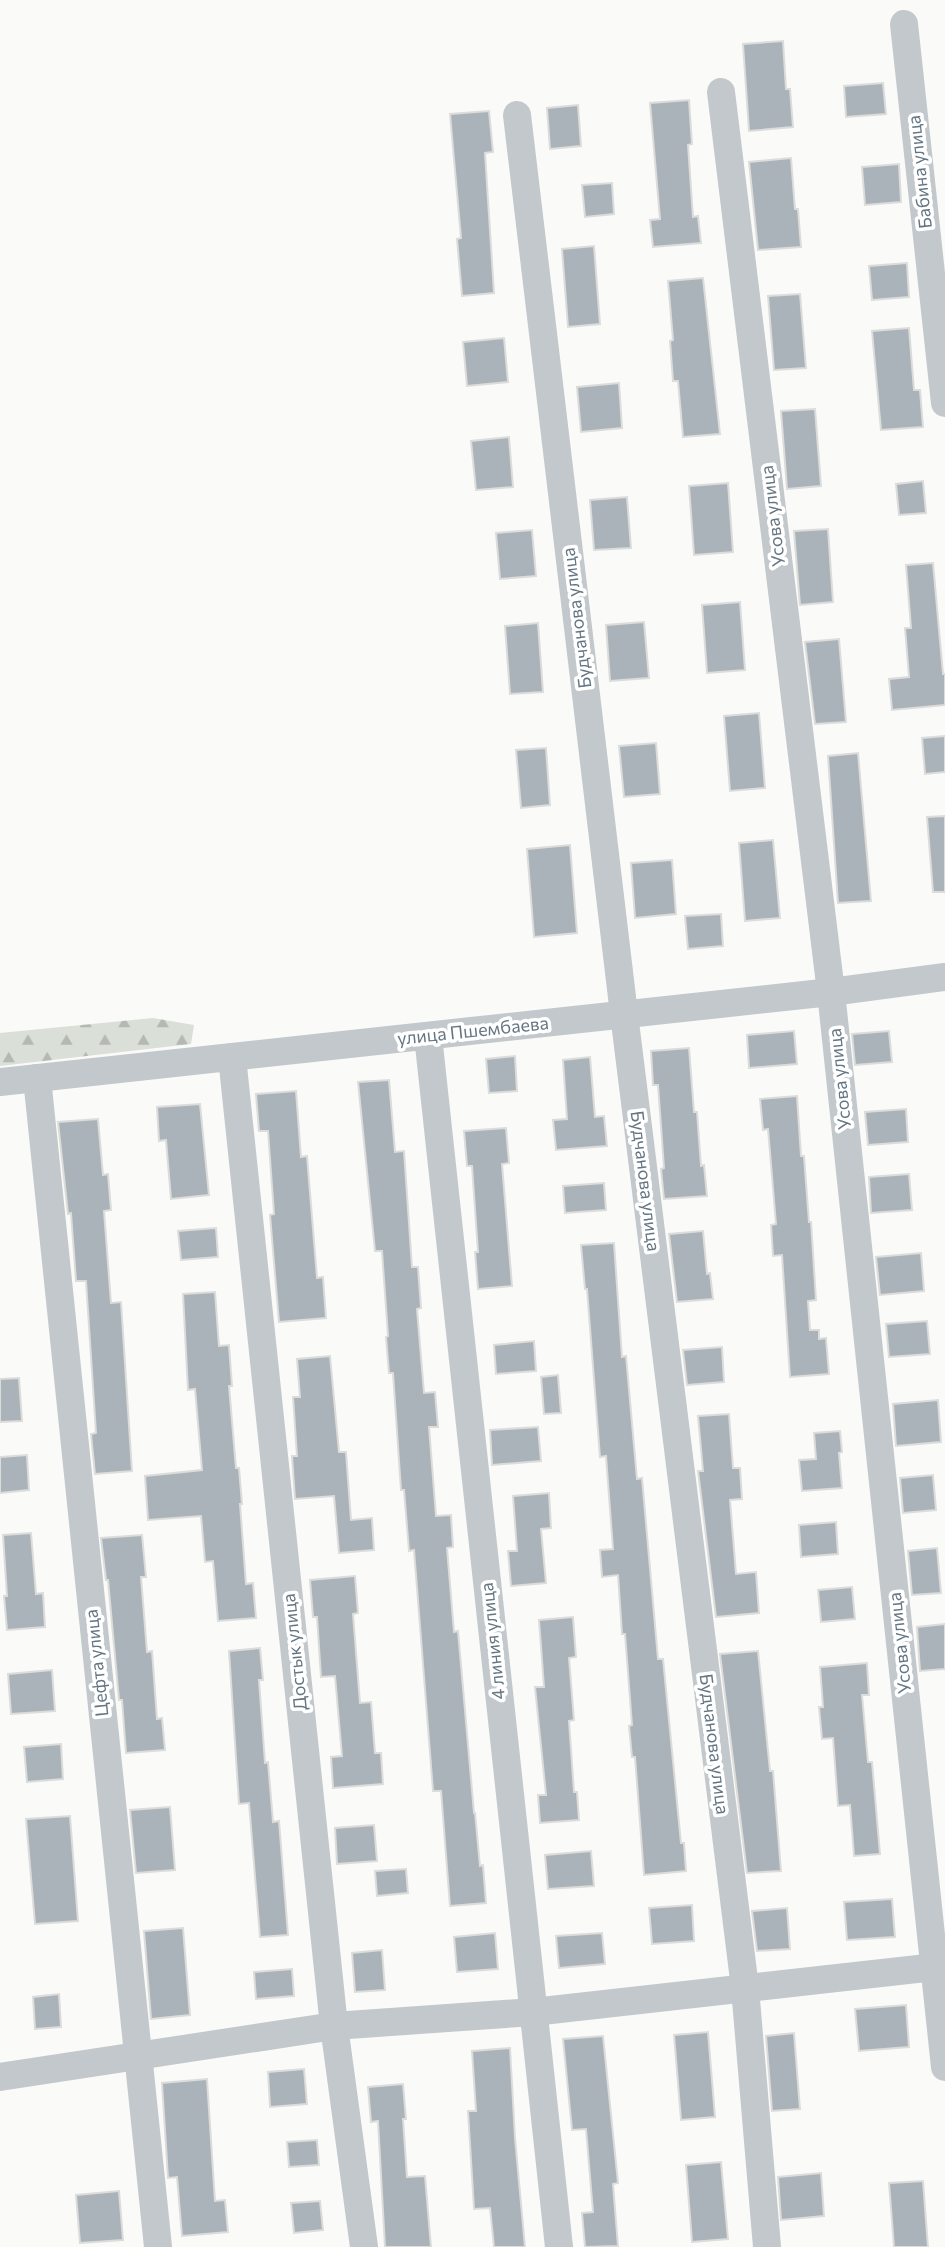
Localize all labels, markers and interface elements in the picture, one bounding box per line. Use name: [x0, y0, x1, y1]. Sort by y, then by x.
street label: Бабина улица: [902, 114, 936, 230]
street label: Усова улица: [755, 464, 789, 568]
street label: Будчанова улица: [556, 547, 596, 690]
street label: улица Пшембаева: [396, 1011, 550, 1049]
street label: Усова улица: [823, 1027, 855, 1131]
street label: Будчанова улица: [626, 1109, 666, 1252]
street label: 4 линия улица: [475, 1581, 509, 1701]
street label: Усова улица: [883, 1591, 915, 1695]
street label: Достык улица: [277, 1592, 311, 1712]
street label: Цефта улица: [79, 1608, 113, 1718]
street label: Будчанова улица: [695, 1672, 735, 1815]

